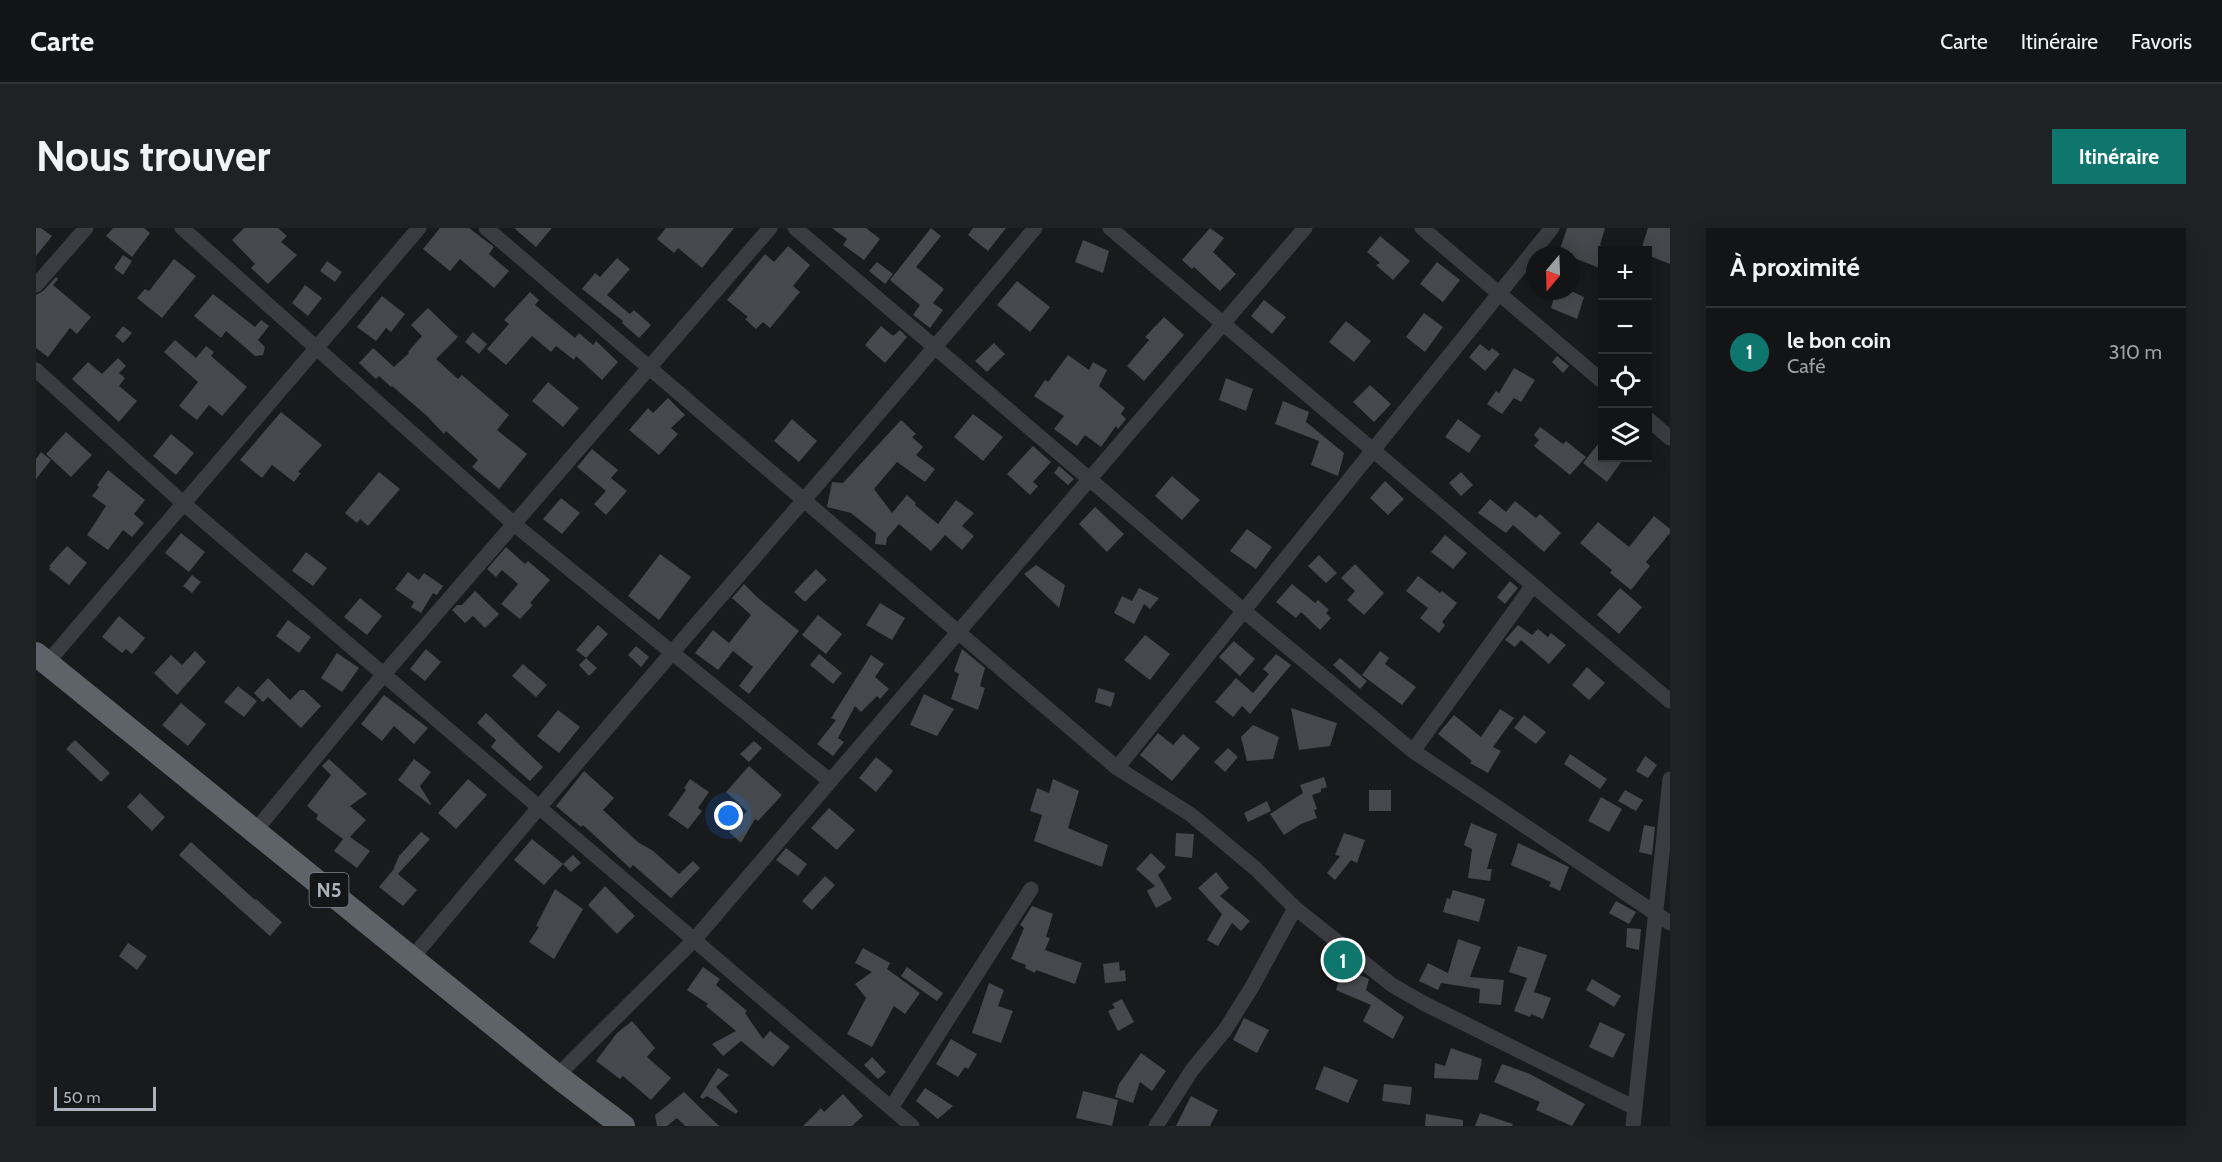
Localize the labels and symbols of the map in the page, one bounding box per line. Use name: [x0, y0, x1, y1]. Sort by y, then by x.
north arrow: [1526, 246, 1580, 300]
your location: [714, 801, 743, 830]
road number: N5: [310, 873, 348, 907]
pin: 1: [1324, 938, 1362, 982]
scale bar: [54, 1084, 156, 1112]

